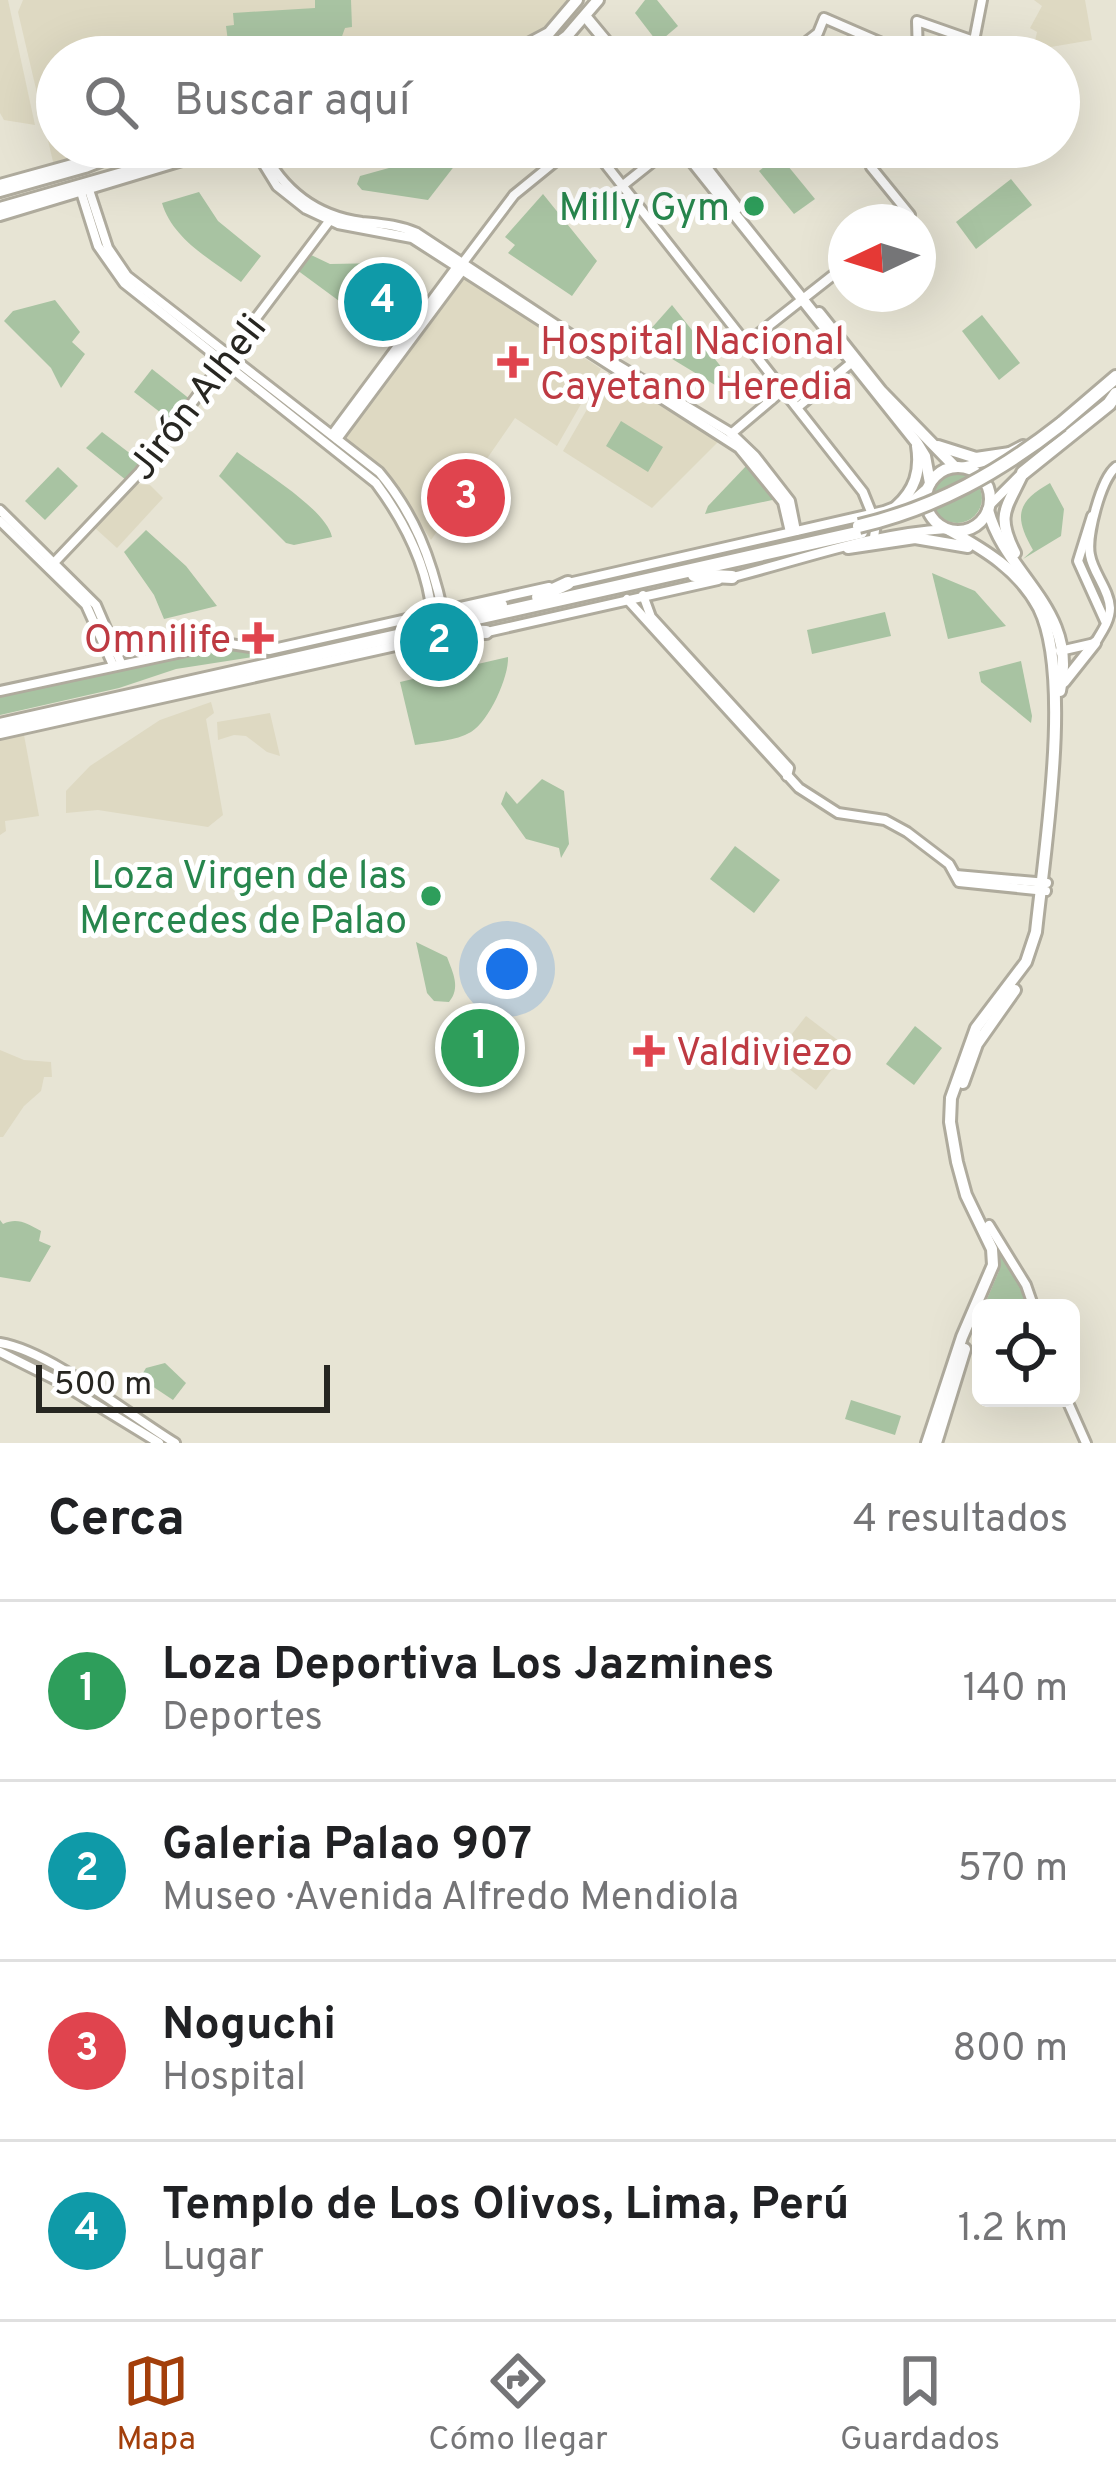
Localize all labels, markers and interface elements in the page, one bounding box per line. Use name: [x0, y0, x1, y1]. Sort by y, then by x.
search box: [36, 36, 1080, 168]
icon: search: [78, 69, 144, 135]
text: Buscar aquí: [174, 74, 410, 131]
place label: Milly Gym: [558, 186, 730, 235]
marker: Milly Gym: [741, 193, 767, 219]
north arrow: [828, 204, 936, 312]
pin: 4: [344, 257, 422, 347]
street label: Jirón Alheli: [120, 306, 280, 492]
place label: Hospital Nacional Cayetano Heredia: [540, 320, 853, 414]
marker: Hospital Nacional Cayetano Heredia: [497, 346, 529, 378]
pin: 3: [427, 453, 505, 543]
pin: 2: [400, 597, 478, 687]
place label: Omnilife: [84, 618, 231, 667]
marker: Omnilife: [242, 622, 274, 654]
place label: Loza Virgen de las Mercedes de Palao: [79, 854, 407, 948]
marker: Loza Virgen de las Mercedes de Palao: [418, 883, 444, 909]
your location: [477, 939, 537, 999]
pin: 1: [441, 1003, 519, 1093]
place label: Valdiviezo: [676, 1031, 853, 1080]
marker: Valdiviezo: [633, 1035, 665, 1067]
map controls: [972, 1299, 1080, 1407]
button: locate: [972, 1299, 1080, 1407]
scale bar: [36, 1359, 330, 1412]
text: 500 m: [54, 1365, 152, 1407]
text: Cerca: [48, 1489, 185, 1554]
text: 4 resultados: [853, 1497, 1068, 1546]
text: Loza Deportiva Los Jazmines: [162, 1638, 774, 1695]
text: 1: [79, 1666, 95, 1715]
text: 140 m: [963, 1666, 1068, 1715]
text: Deportes: [162, 1695, 323, 1744]
text: Galeria Palao 907: [162, 1818, 532, 1875]
text: 2: [75, 1846, 99, 1895]
text: 570 m: [958, 1846, 1068, 1895]
text: Museo · Avenida Alfredo Mendiola: [162, 1875, 739, 1924]
text: Noguchi: [162, 1998, 336, 2055]
text: 3: [75, 2026, 99, 2075]
text: 800 m: [953, 2026, 1068, 2075]
text: Hospital: [162, 2055, 306, 2104]
text: Templo de Los Olivos, Lima, Perú: [162, 2178, 849, 2235]
text: 4: [74, 2206, 100, 2255]
text: 1.2 km: [958, 2206, 1068, 2255]
text: Lugar: [162, 2235, 264, 2284]
tab: Mapa: [116, 2348, 196, 2462]
tab: Cómo llegar: [428, 2348, 608, 2462]
tab: Guardados: [840, 2348, 1000, 2462]

